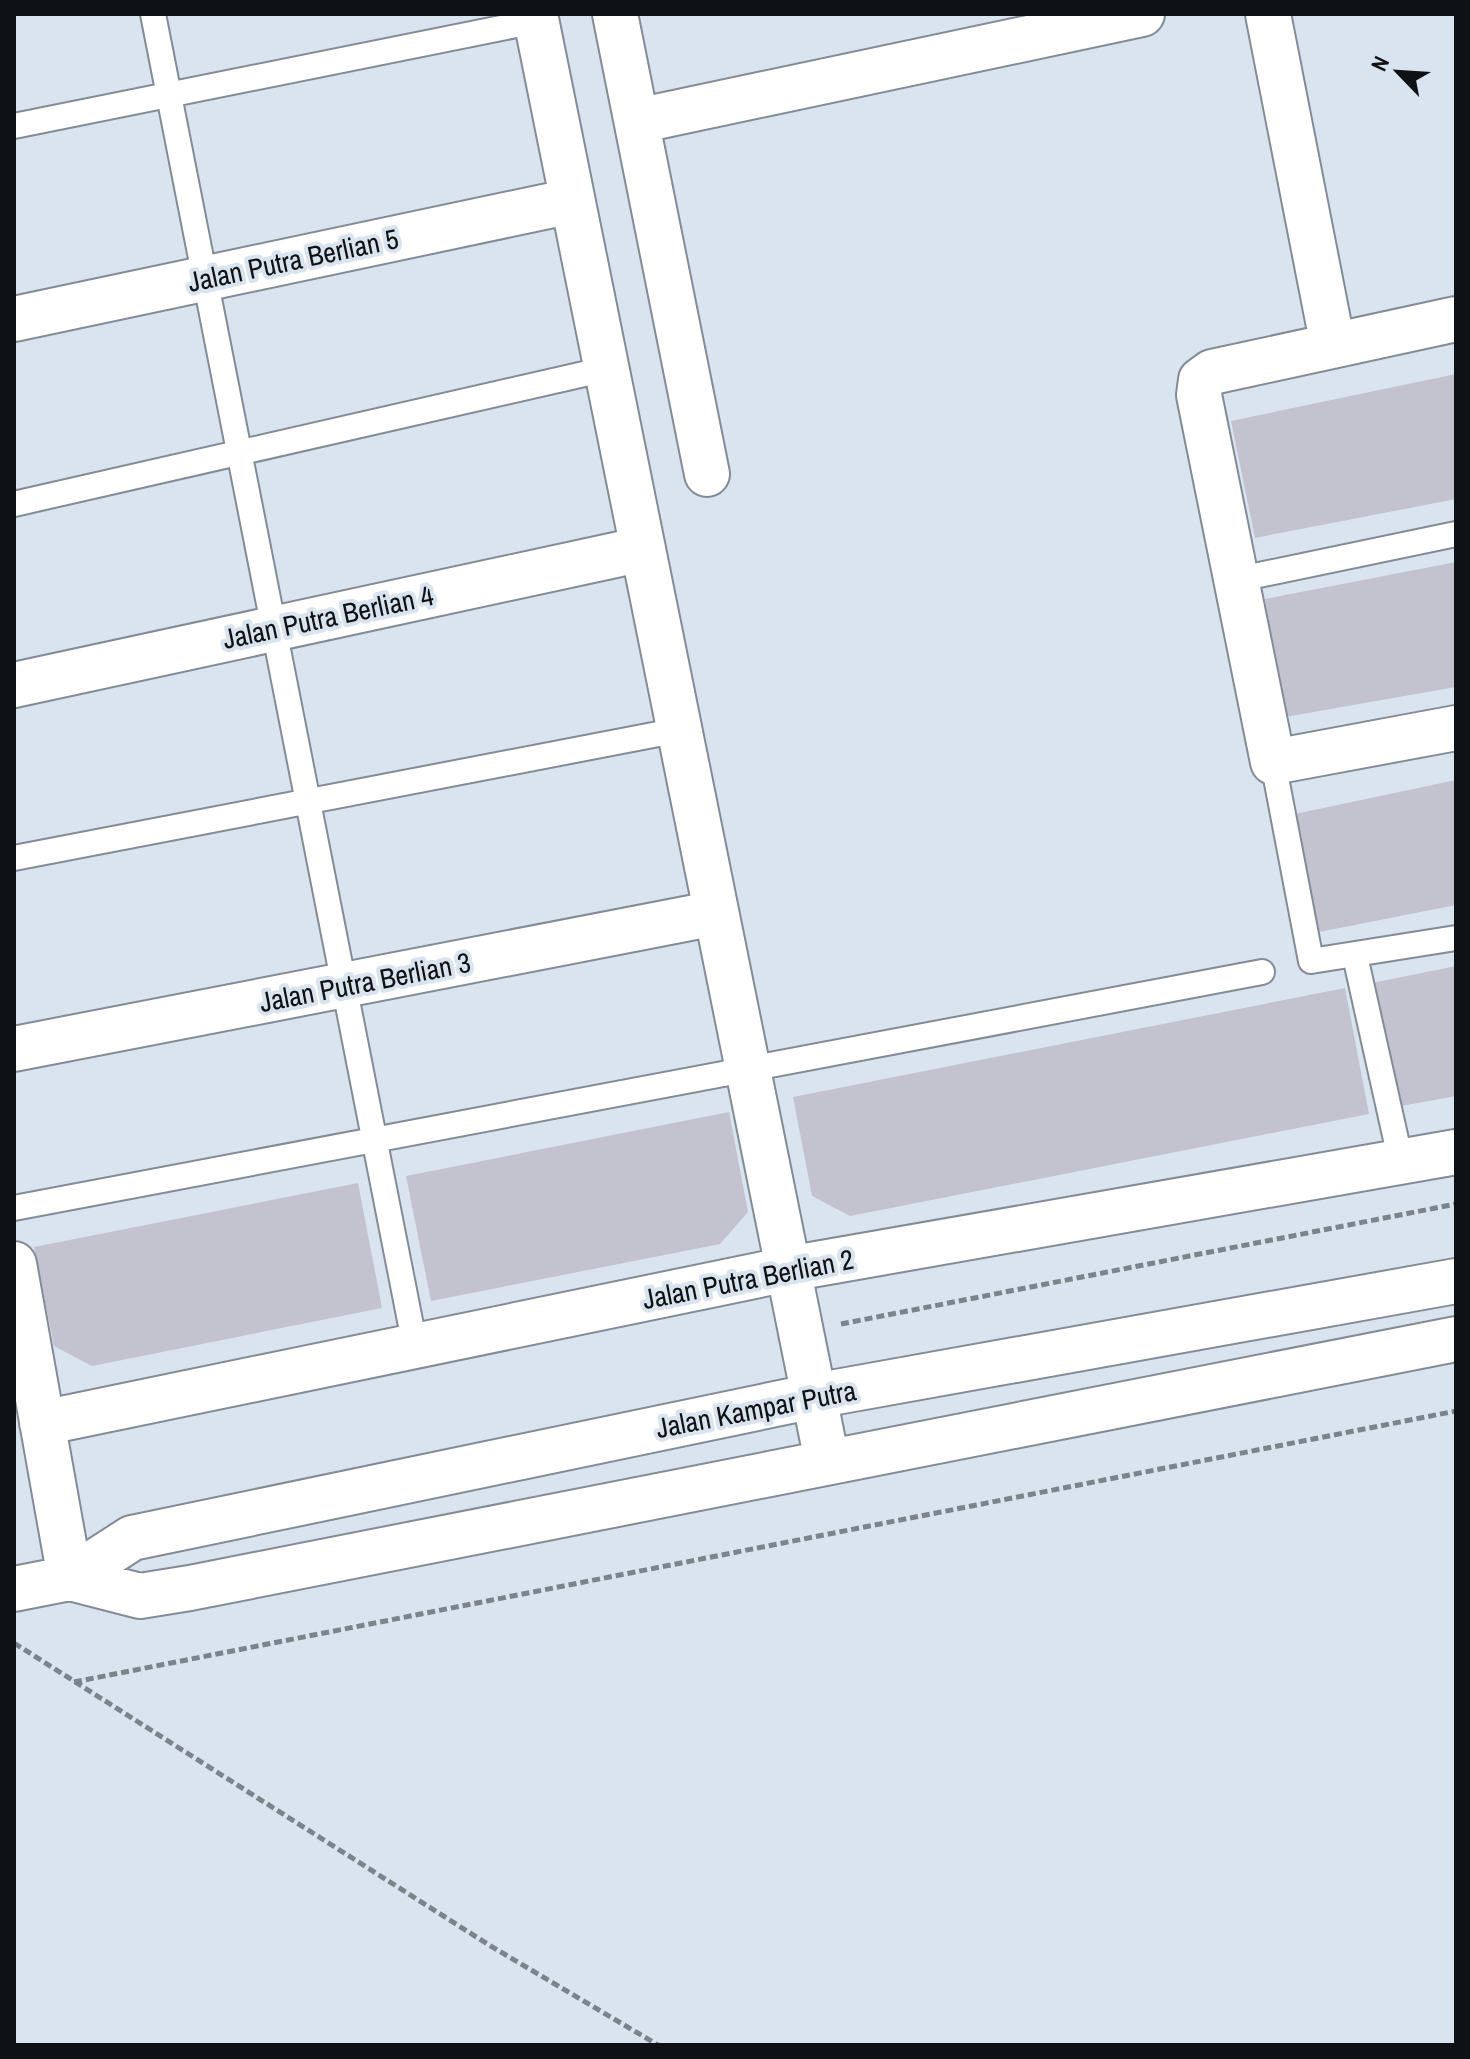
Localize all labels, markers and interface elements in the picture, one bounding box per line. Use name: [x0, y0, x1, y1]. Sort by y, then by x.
north arrow: [1358, 32, 1438, 112]
text: N: [1364, 51, 1396, 76]
street label: Jalan Putra Berlian 5: [184, 219, 402, 301]
street label: Jalan Putra Berlian 4: [219, 576, 437, 658]
street label: Jalan Putra Berlian 3: [256, 943, 474, 1021]
street label: Jalan Putra Berlian 2: [639, 1240, 857, 1318]
street label: Jalan Kampar Putra: [653, 1371, 859, 1447]

